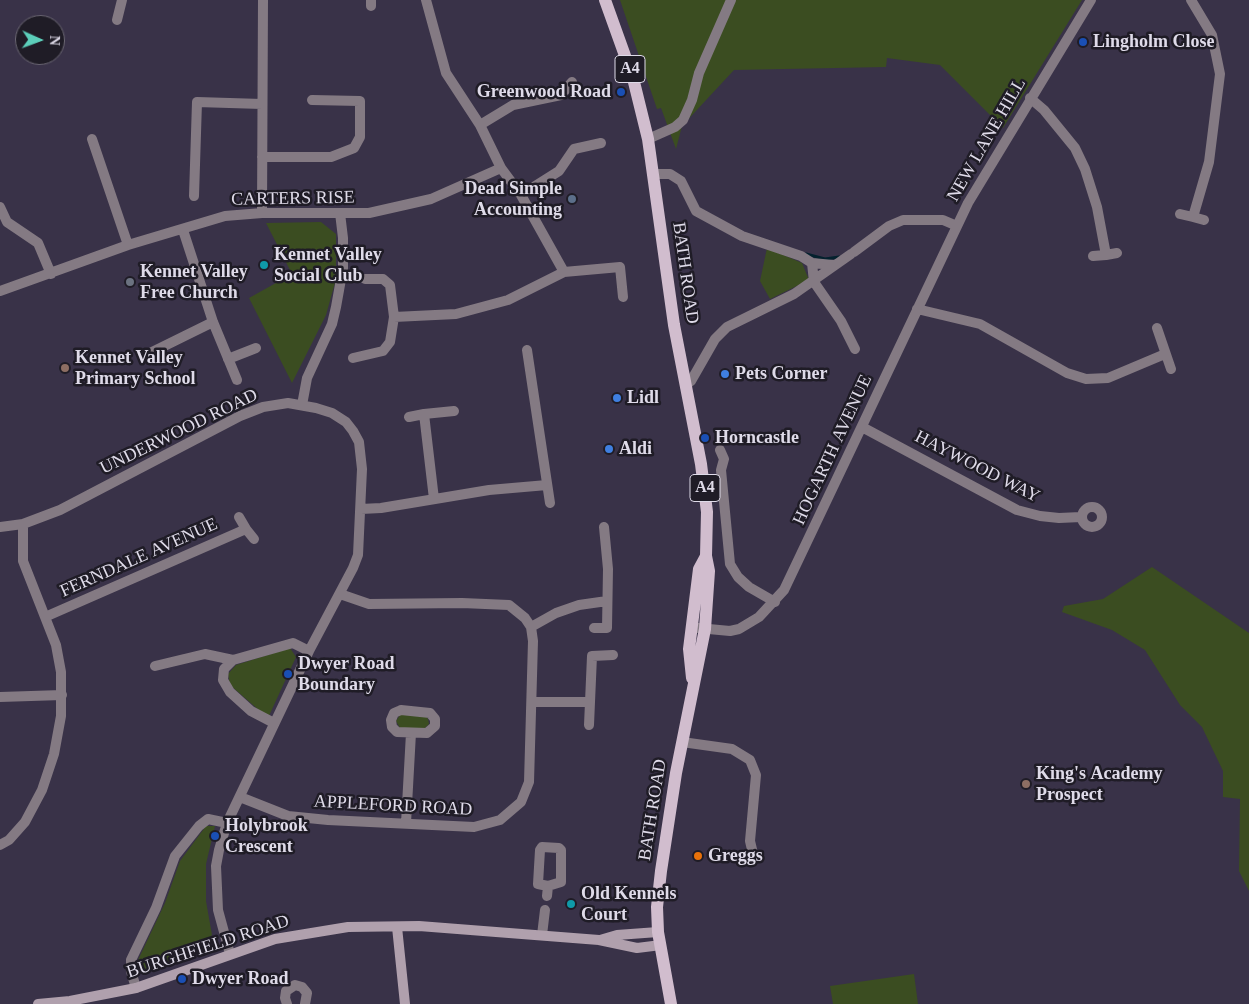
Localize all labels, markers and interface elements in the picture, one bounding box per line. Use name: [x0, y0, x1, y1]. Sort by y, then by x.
north arrow: [15, 15, 65, 65]
place label: Lingholm Close: [1093, 31, 1215, 53]
text: N: [47, 35, 62, 46]
marker: Lingholm Close: [1077, 36, 1089, 48]
road number: A4: [615, 56, 645, 82]
street label: NEW LANE HILL: [943, 74, 1031, 206]
place label: Greenwood Road: [477, 81, 611, 103]
marker: Greenwood Road: [615, 86, 627, 98]
place label: Dead Simple Accounting: [464, 178, 562, 220]
street label: CARTERS RISE: [231, 187, 355, 211]
marker: Dead Simple Accounting: [566, 193, 578, 205]
street label: BATH ROAD: [667, 221, 703, 325]
place label: Kennet Valley Social Club: [274, 244, 382, 286]
marker: Kennet Valley Social Club: [258, 259, 270, 271]
place label: Kennet Valley Free Church: [140, 261, 248, 304]
marker: Kennet Valley Free Church: [124, 276, 136, 288]
place label: Kennet Valley Primary School: [75, 347, 195, 389]
marker: Kennet Valley Primary School: [59, 362, 71, 374]
place label: Pets Corner: [735, 363, 827, 385]
marker: Pets Corner: [719, 368, 731, 380]
street label: HOGARTH AVENUE: [789, 372, 877, 528]
street label: UNDERWOOD ROAD: [97, 384, 261, 480]
place label: Lidl: [627, 387, 659, 409]
marker: Lidl: [611, 392, 623, 404]
street label: HAYWOOD WAY: [911, 426, 1043, 508]
place label: Horncastle: [715, 427, 799, 449]
marker: Horncastle: [699, 432, 711, 444]
place label: Aldi: [619, 438, 652, 460]
marker: Aldi: [603, 443, 615, 455]
road number: A4: [690, 474, 720, 502]
street label: FERNDALE AVENUE: [57, 514, 221, 602]
place label: Dwyer Road Boundary: [298, 653, 394, 696]
marker: Dwyer Road Boundary: [282, 668, 294, 680]
street label: BATH ROAD: [634, 758, 672, 862]
place label: King's Academy Prospect: [1036, 763, 1163, 806]
marker: King's Academy Prospect: [1020, 778, 1032, 790]
street label: APPLEFORD ROAD: [313, 791, 473, 821]
place label: Holybrook Crescent: [225, 815, 308, 858]
marker: Holybrook Crescent: [209, 830, 221, 842]
place label: Greggs: [708, 845, 763, 867]
marker: Greggs: [692, 850, 704, 862]
place label: Old Kennels Court: [581, 883, 677, 926]
marker: Old Kennels Court: [565, 898, 577, 910]
street label: BURGHFIELD ROAD: [124, 911, 292, 983]
place label: Dwyer Road: [192, 968, 288, 990]
marker: Dwyer Road: [176, 973, 188, 985]

